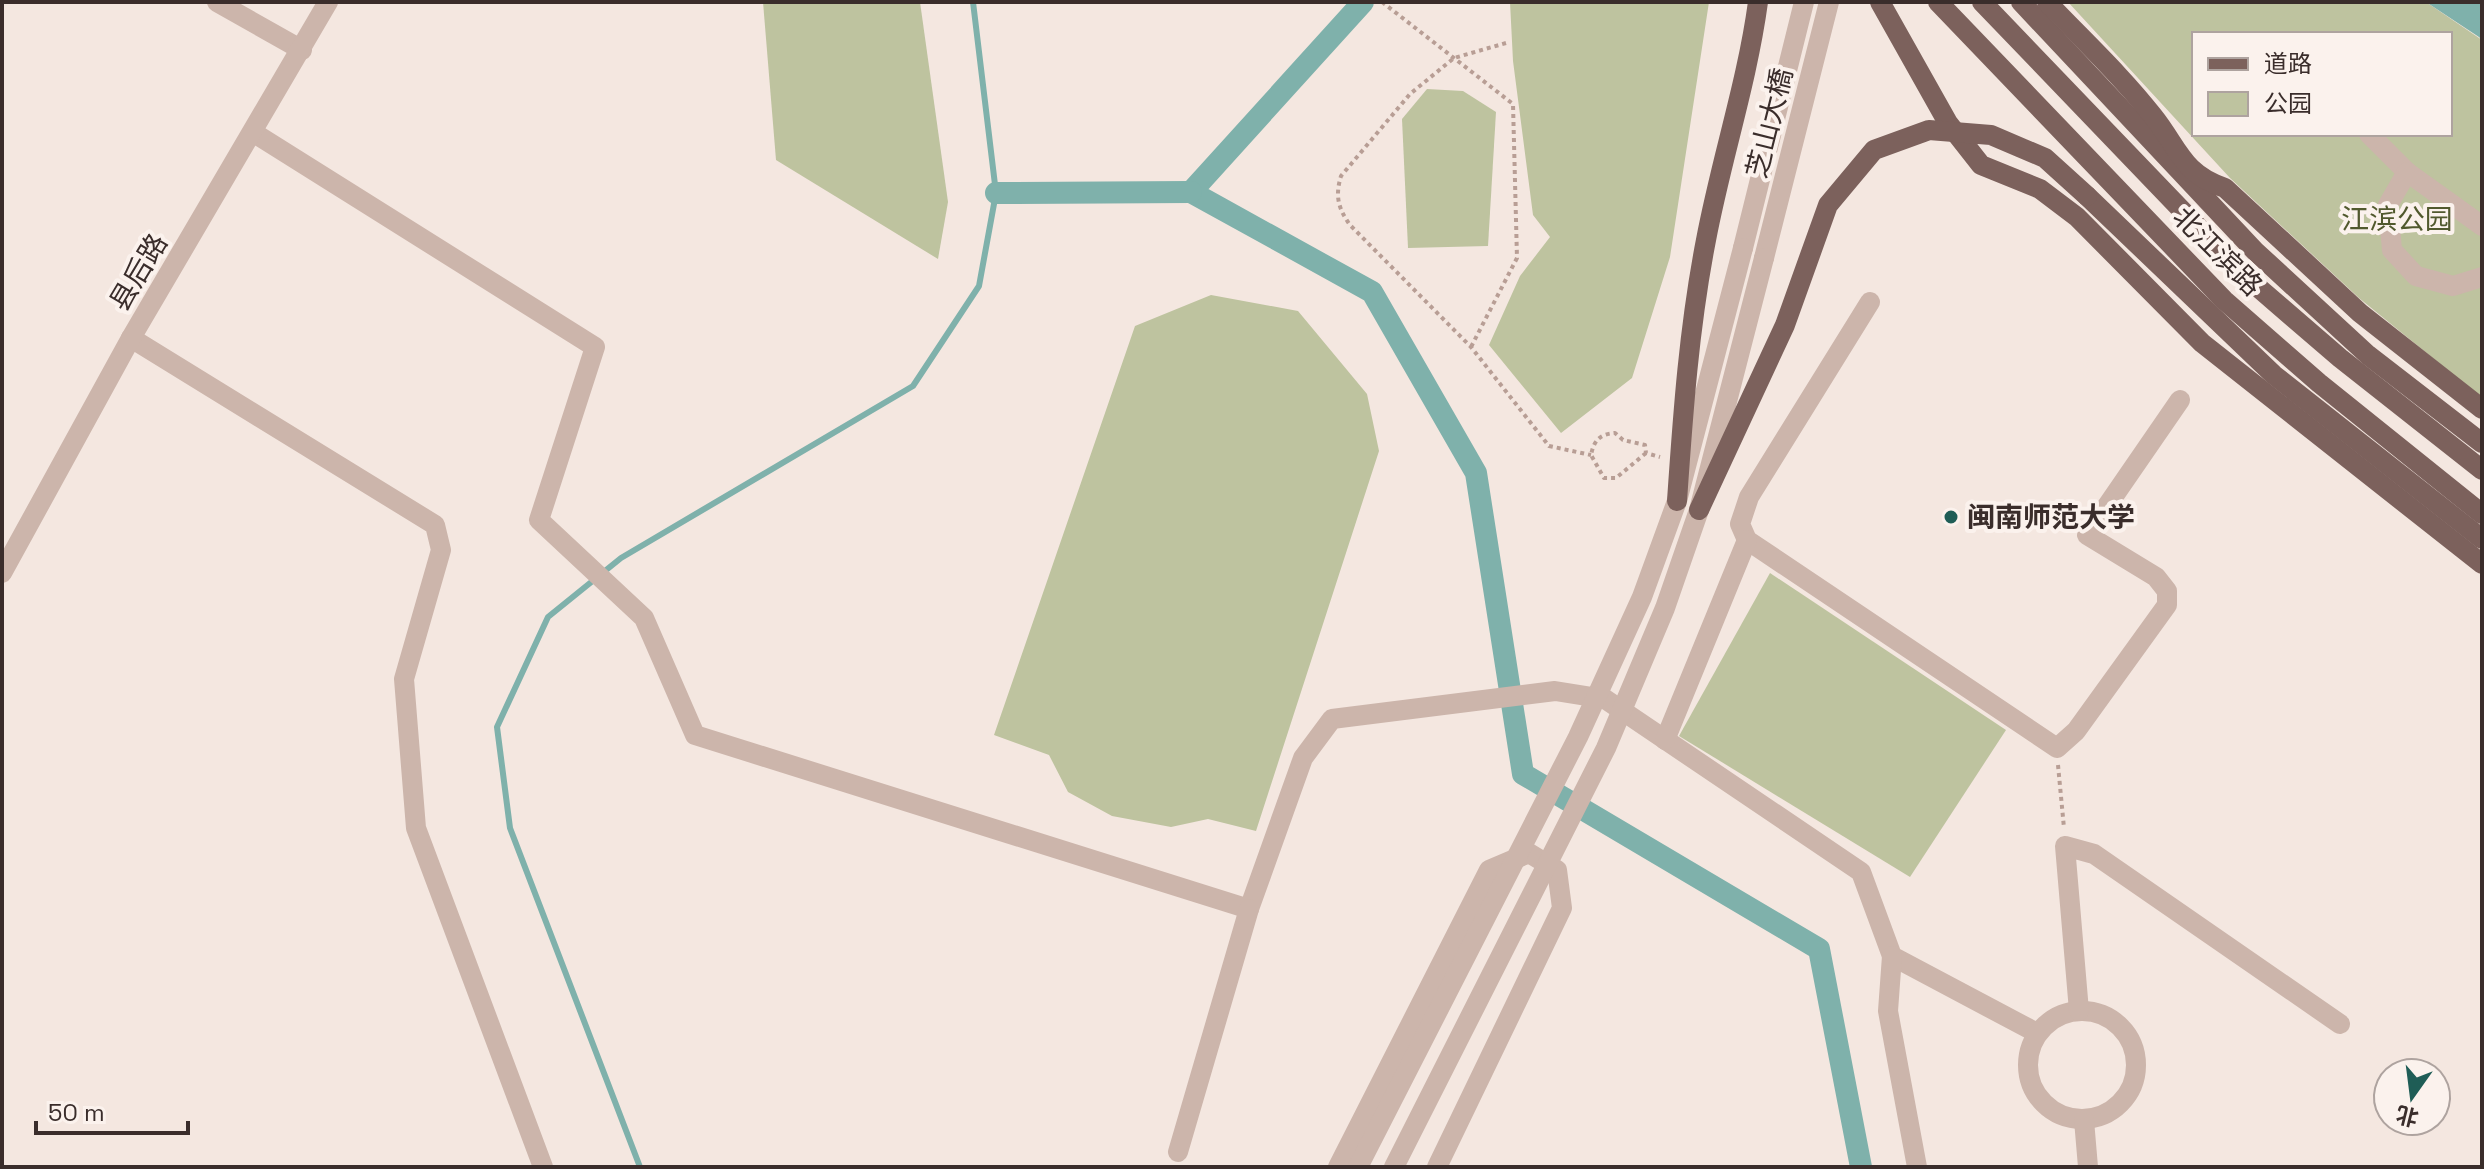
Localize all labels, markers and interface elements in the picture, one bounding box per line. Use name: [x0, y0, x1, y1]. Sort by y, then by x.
legend: [2192, 32, 2452, 136]
text: 道路: [2264, 48, 2312, 79]
street label: 芝山大橋: [1738, 64, 1800, 182]
text: 公园: [2264, 88, 2312, 119]
street label: 北江滨路: [2166, 199, 2270, 303]
park label: 江滨公园: [2341, 201, 2453, 237]
street label: 县后路: [101, 227, 175, 317]
place label: 闽南师范大学: [1967, 499, 2135, 535]
marker: 闽南师范大学: [1942, 508, 1960, 526]
north arrow: [2372, 1057, 2452, 1137]
scale bar: [36, 1085, 188, 1135]
text: 50 m: [48, 1097, 105, 1128]
text: 北: [2393, 1100, 2421, 1133]

